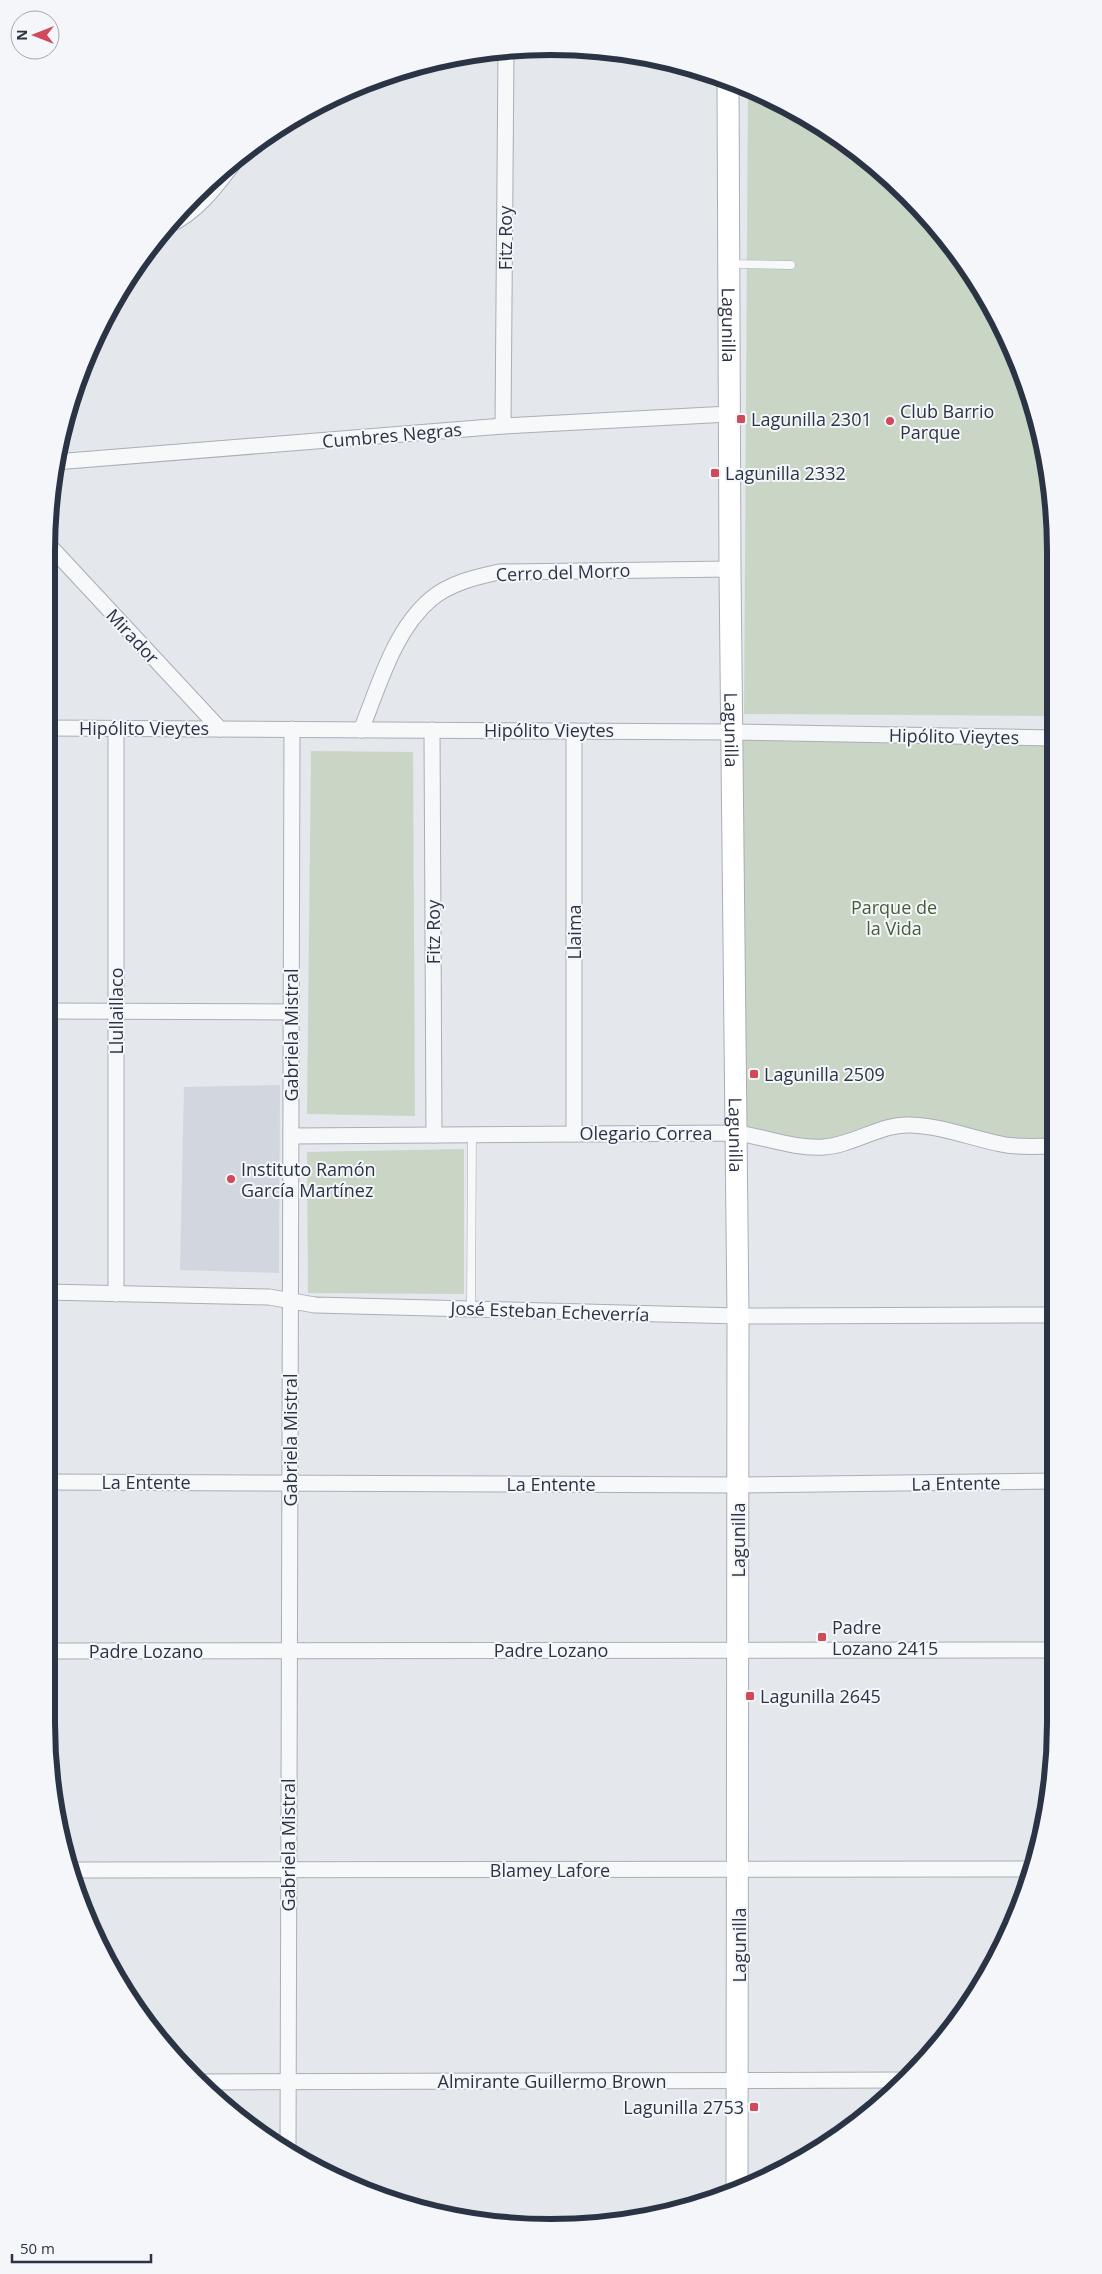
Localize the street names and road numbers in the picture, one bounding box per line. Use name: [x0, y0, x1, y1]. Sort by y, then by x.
street label: Fitz Roy: [493, 205, 517, 270]
street label: Lagunilla: [717, 287, 741, 363]
street label: Cumbres Negras: [321, 417, 463, 453]
street label: Cerro del Morro: [495, 558, 631, 586]
street label: Mirador: [101, 603, 165, 669]
street label: Lagunilla: [719, 692, 744, 768]
street label: Hipólito Vieytes: [79, 716, 209, 740]
street label: Hipólito Vieytes: [484, 718, 614, 742]
street label: Hipólito Vieytes: [889, 723, 1019, 749]
street label: Fitz Roy: [421, 899, 445, 964]
street label: Llaima: [562, 904, 586, 960]
street label: Llullaillaco: [104, 967, 128, 1055]
street label: Gabriela Mistral: [279, 969, 303, 1101]
street label: Lagunilla: [724, 1097, 748, 1173]
street label: Olegario Correa: [580, 1121, 712, 1145]
street label: José Esteban Echeverría: [448, 1295, 650, 1326]
street label: Gabriela Mistral: [278, 1374, 302, 1506]
street label: La Entente: [101, 1470, 191, 1494]
street label: La Entente: [911, 1470, 1001, 1496]
street label: La Entente: [506, 1472, 596, 1496]
street label: Lagunilla: [726, 1503, 750, 1577]
street label: Padre Lozano: [494, 1638, 608, 1662]
street label: Padre Lozano: [89, 1639, 203, 1663]
street label: Gabriela Mistral: [276, 1779, 300, 1911]
street label: Blamey Lafore: [490, 1858, 610, 1882]
street label: Lagunilla: [727, 1908, 751, 1982]
street label: Almirante Guillermo Brown: [438, 2069, 666, 2093]

